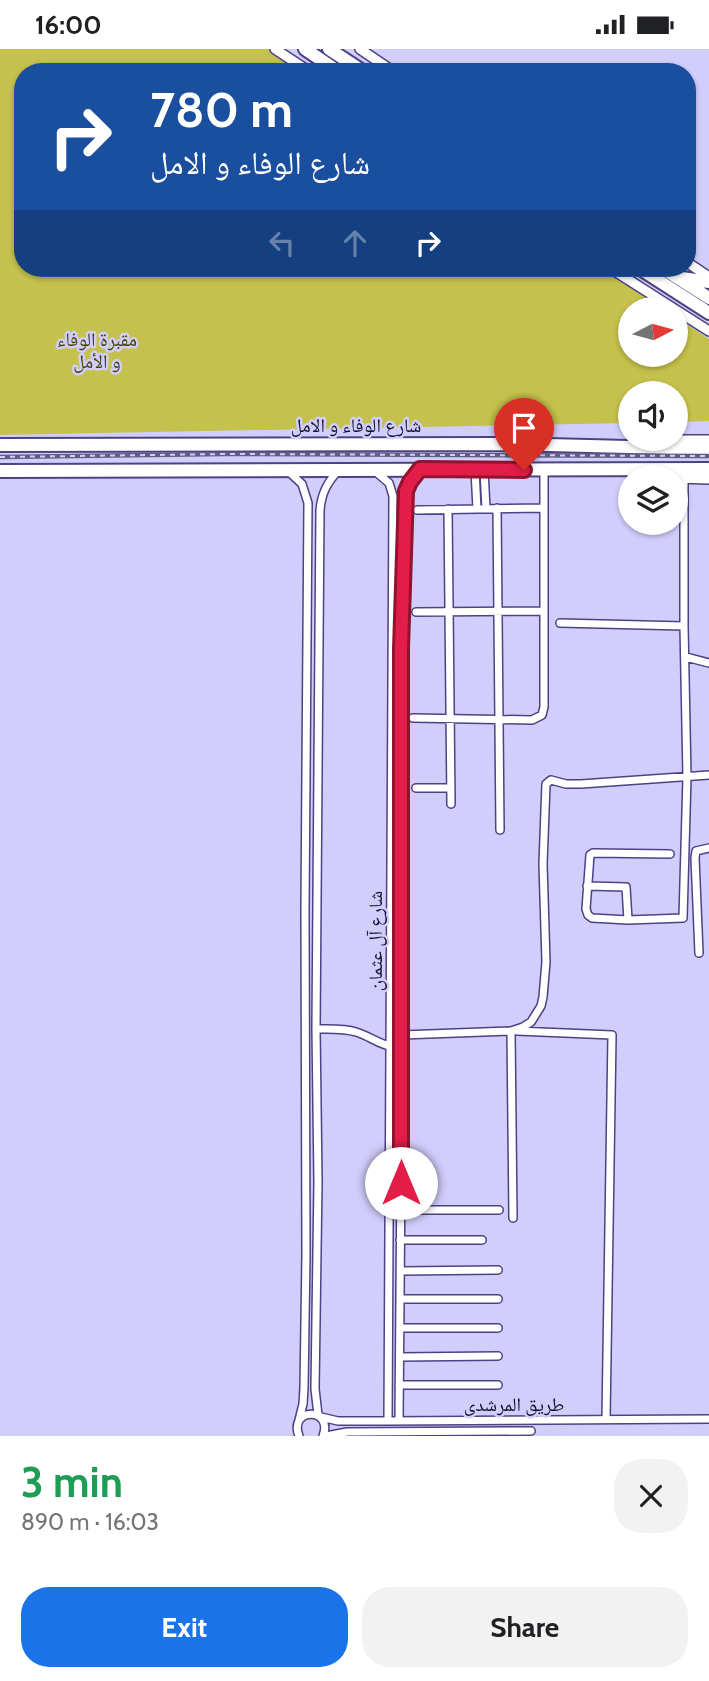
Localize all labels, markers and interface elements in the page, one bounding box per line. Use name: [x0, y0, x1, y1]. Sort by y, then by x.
text: 16:00: [35, 9, 102, 41]
text: 780 m: [150, 80, 293, 139]
icon: right: [35, 91, 126, 182]
text: شارع الوفاء و الامل: [150, 143, 370, 182]
icon: left: [263, 224, 301, 262]
icon: ahead: [336, 224, 374, 262]
icon: right: [409, 224, 447, 262]
north arrow: [618, 297, 688, 367]
map controls: [618, 297, 688, 535]
park label: مقبرة الوفاء و الأمل: [57, 328, 137, 373]
button: sound: [618, 381, 688, 451]
pin: [494, 398, 554, 470]
icon: arrive: [505, 409, 543, 447]
street label: شارع الوفاء و الامل: [291, 414, 421, 437]
button: layers: [618, 465, 688, 535]
street label: شارع آل عثمان: [364, 891, 387, 991]
position arrow: [364, 1146, 438, 1220]
street label: طريق المرشدى: [464, 1393, 564, 1416]
text: 3 min: [21, 1456, 123, 1508]
button: close: [614, 1459, 688, 1533]
text: 890 m · 16:03: [21, 1508, 159, 1536]
button: Exit: [21, 1587, 348, 1667]
button: Share: [362, 1587, 688, 1667]

